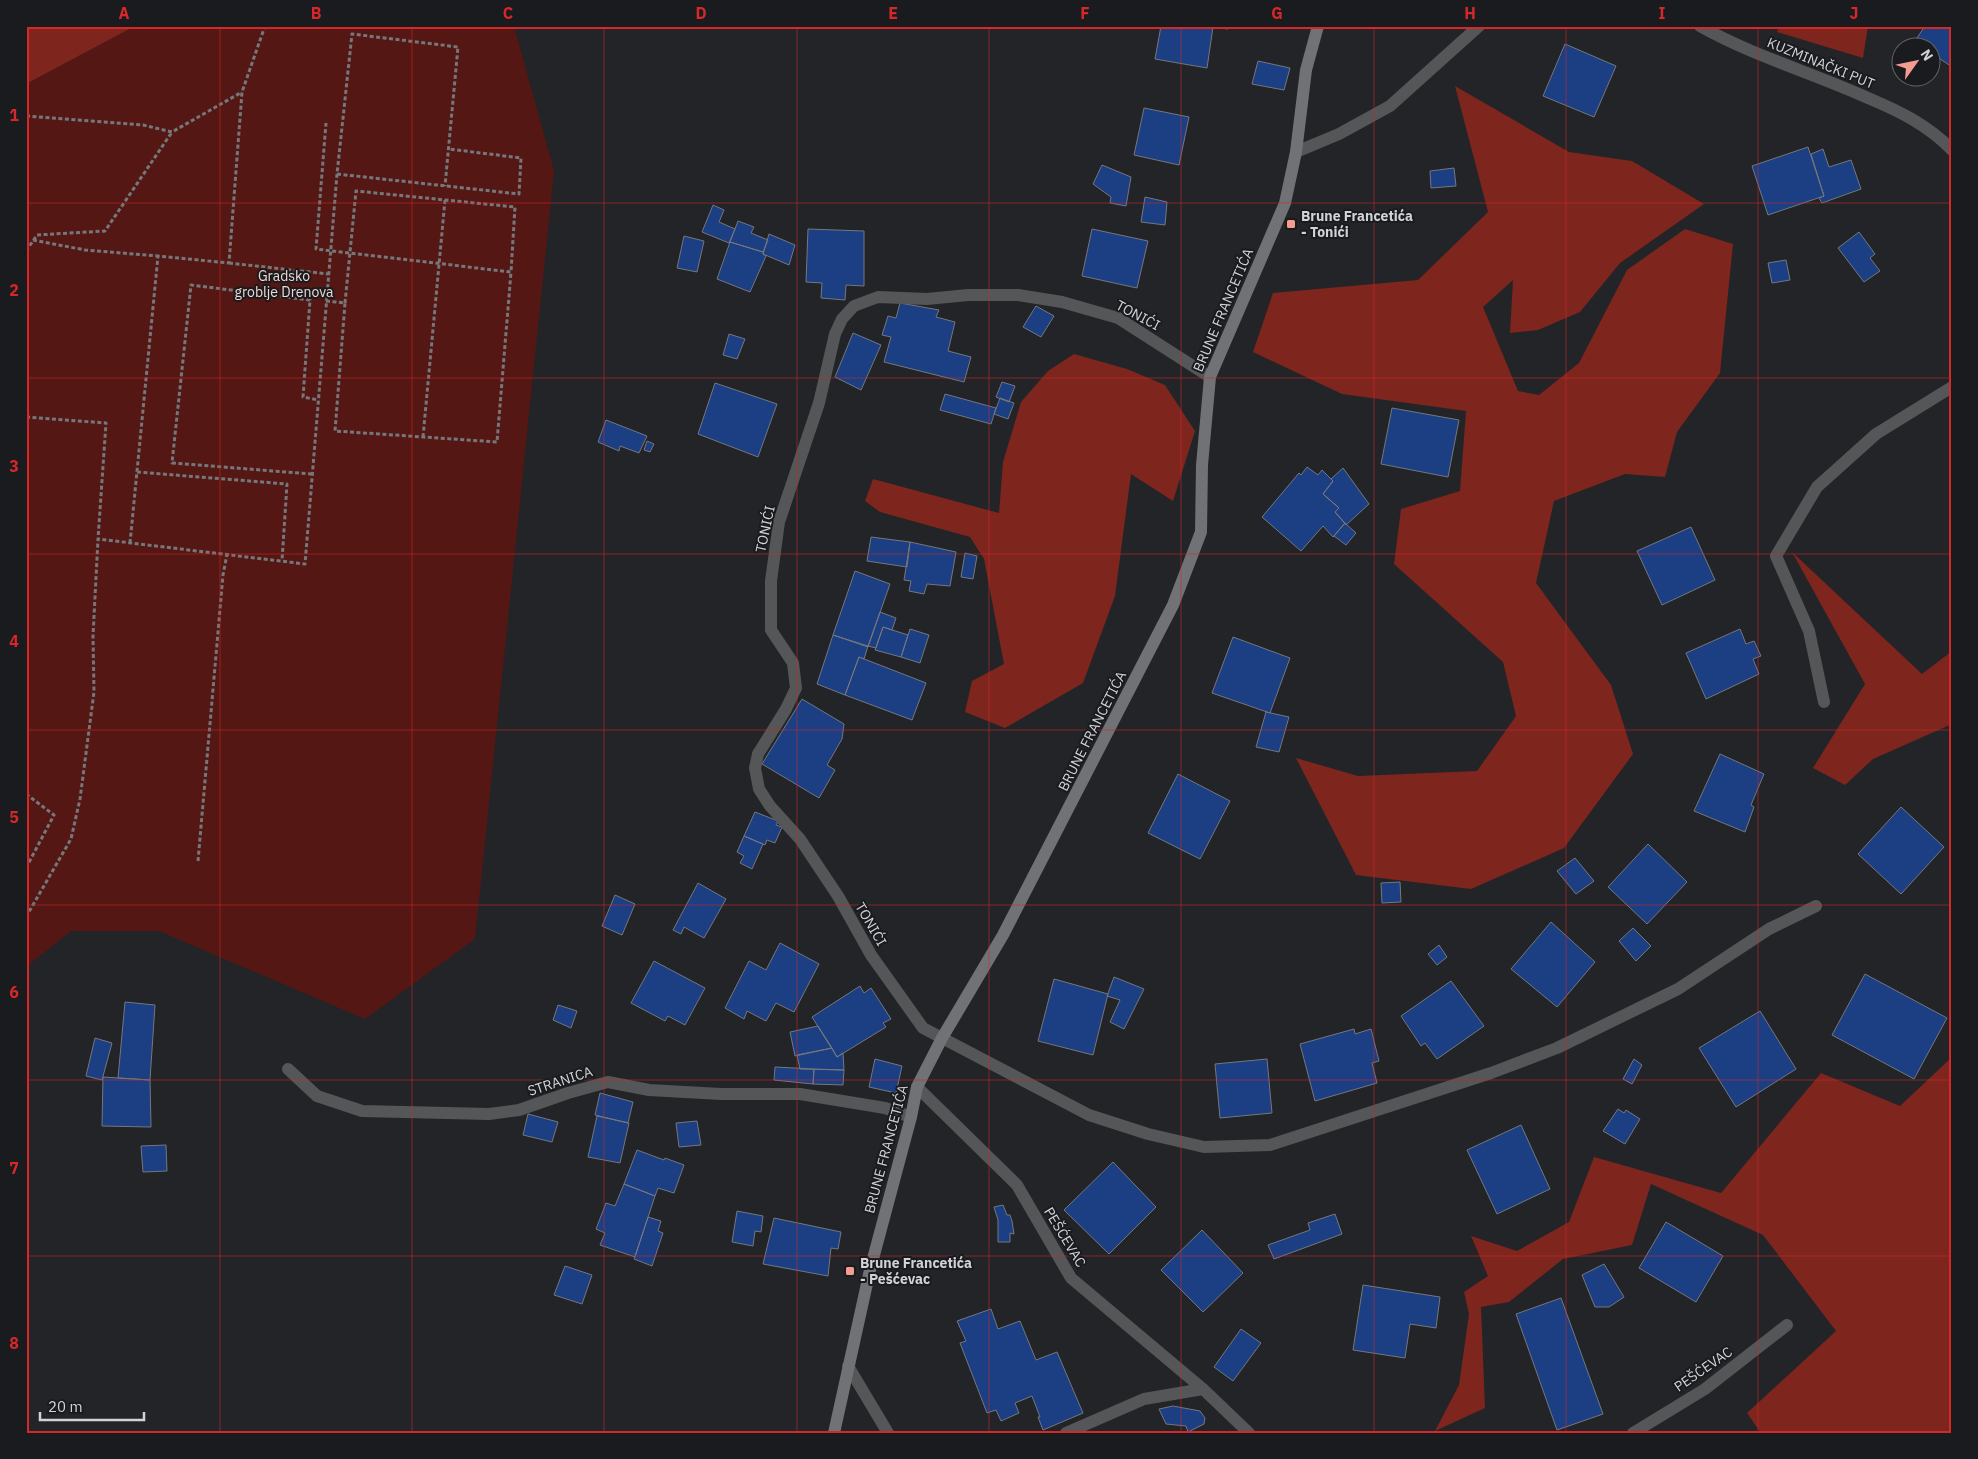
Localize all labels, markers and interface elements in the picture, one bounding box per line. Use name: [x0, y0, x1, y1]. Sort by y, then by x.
text: A: [119, 3, 130, 23]
text: B: [311, 3, 322, 23]
text: C: [503, 3, 513, 23]
text: D: [695, 3, 707, 23]
text: E: [888, 3, 898, 23]
text: F: [1080, 3, 1090, 23]
text: G: [1271, 3, 1283, 23]
text: H: [1464, 3, 1476, 23]
text: I: [1659, 3, 1666, 23]
text: J: [1850, 3, 1858, 23]
street label: KUZMINAČKI PUT: [1765, 32, 1878, 93]
north arrow: [1890, 38, 1940, 88]
text: N: [1917, 46, 1937, 64]
text: 1: [9, 105, 19, 125]
place label: Brune Francetića - Tonići: [1301, 207, 1413, 241]
marker: Brune Francetića - Tonići: [1285, 218, 1297, 230]
street label: BRUNE FRANCETIĆA: [1188, 245, 1257, 374]
park label: Gradsko groblje Drenova: [235, 267, 334, 301]
text: 2: [9, 280, 19, 300]
street label: TONIĆI: [1113, 295, 1164, 334]
text: 3: [9, 456, 19, 476]
street label: TONIĆI: [750, 504, 779, 554]
text: 4: [9, 631, 19, 651]
street label: BRUNE FRANCETIĆA: [1053, 667, 1130, 794]
text: 5: [9, 807, 19, 827]
street label: TONIĆI: [851, 898, 892, 949]
text: 6: [9, 982, 19, 1002]
street label: STRANICA: [525, 1062, 595, 1100]
street label: BRUNE FRANCETIĆA: [859, 1082, 912, 1215]
text: 7: [9, 1158, 19, 1178]
street label: PEŠĆEVAC: [1040, 1203, 1091, 1271]
place label: Brune Francetića - Pešćevac: [860, 1254, 972, 1288]
marker: Brune Francetića - Pešćevac: [844, 1265, 856, 1277]
text: 8: [9, 1333, 19, 1353]
street label: PEŠĆEVAC: [1670, 1341, 1736, 1396]
scale bar: [40, 1389, 144, 1421]
text: 20 m: [48, 1397, 83, 1416]

